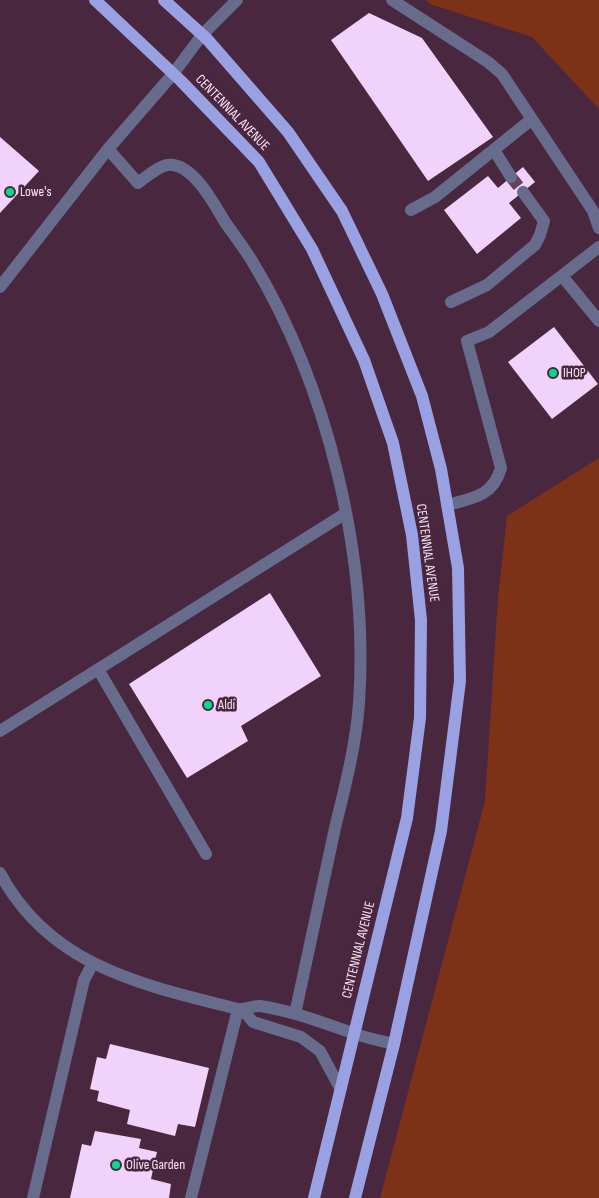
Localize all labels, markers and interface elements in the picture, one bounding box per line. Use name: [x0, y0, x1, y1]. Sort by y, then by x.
street label: CENTENNIAL AVENUE: [192, 72, 272, 154]
place label: Lowe's: [20, 184, 51, 200]
marker: Lowe's: [4, 186, 16, 198]
place label: IHOP: [563, 365, 586, 381]
marker: IHOP: [547, 367, 559, 379]
street label: CENTENNIAL AVENUE: [412, 503, 442, 603]
place label: Aldi: [218, 697, 235, 713]
marker: Aldi: [202, 699, 214, 711]
street label: CENTENNIAL AVENUE: [339, 900, 379, 1000]
place label: Olive Garden: [126, 1157, 185, 1173]
marker: Olive Garden: [110, 1159, 122, 1171]

